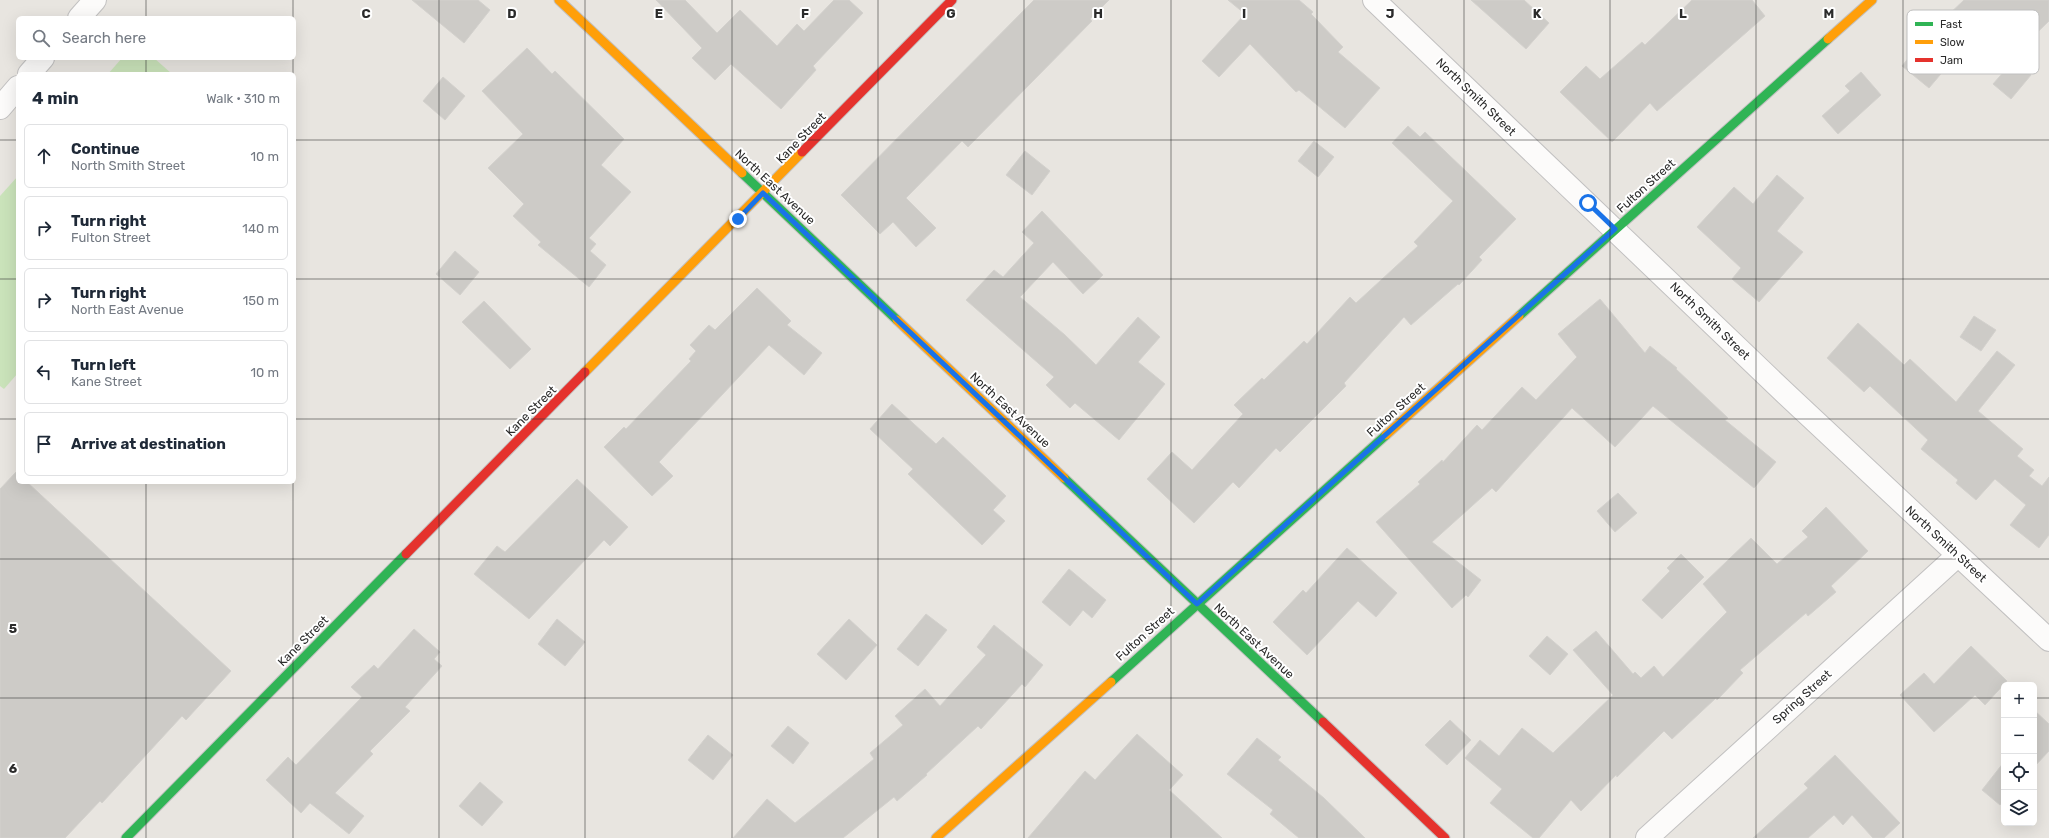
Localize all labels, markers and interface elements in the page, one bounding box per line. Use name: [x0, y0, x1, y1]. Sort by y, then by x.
text: C: [361, 6, 371, 21]
text: D: [507, 6, 517, 21]
text: E: [655, 6, 663, 21]
text: F: [801, 6, 809, 21]
text: G: [946, 6, 956, 21]
text: H: [1093, 6, 1103, 21]
text: I: [1242, 6, 1246, 21]
text: J: [1386, 6, 1394, 21]
text: K: [1533, 6, 1542, 21]
text: L: [1679, 6, 1687, 21]
text: M: [1824, 6, 1834, 21]
legend: [1907, 10, 2039, 74]
search box: [16, 16, 296, 60]
text: Fast: [1940, 18, 1963, 31]
icon: search: [30, 27, 52, 49]
text: Search here: [62, 29, 146, 47]
text: Slow: [1940, 36, 1965, 49]
text: Jam: [1940, 54, 1963, 67]
street label: North Smith Street: [1433, 55, 1519, 139]
text: 4 min: [32, 88, 79, 108]
text: Walk · 310 m: [206, 91, 280, 106]
street label: Kane Street: [773, 109, 829, 166]
text: Continue: [71, 140, 140, 158]
icon: ahead: [33, 145, 55, 167]
street label: North East Avenue: [732, 146, 818, 228]
text: 10 m: [250, 149, 279, 164]
street label: Fulton Street: [1614, 156, 1678, 216]
text: North Smith Street: [71, 158, 185, 173]
route start: [1579, 194, 1597, 212]
route end: [729, 210, 747, 228]
text: Turn right: [71, 212, 146, 230]
icon: right: [33, 217, 55, 239]
text: 140 m: [242, 221, 279, 236]
text: Fulton Street: [71, 230, 151, 245]
street label: North Smith Street: [1667, 279, 1753, 363]
text: Turn right: [71, 284, 146, 302]
icon: right: [33, 289, 55, 311]
text: 150 m: [243, 293, 279, 308]
text: North East Avenue: [71, 302, 184, 317]
text: Turn left: [71, 356, 136, 374]
icon: left: [33, 361, 55, 383]
text: 10 m: [250, 365, 279, 380]
street label: North East Avenue: [967, 369, 1053, 451]
text: Kane Street: [71, 374, 142, 389]
street label: Fulton Street: [1364, 380, 1428, 440]
street label: Kane Street: [503, 383, 559, 439]
icon: arrive: [33, 433, 55, 455]
text: Arrive at destination: [71, 435, 226, 453]
street label: North Smith Street: [1903, 503, 1990, 585]
street label: North East Avenue: [1211, 600, 1297, 682]
street label: Fulton Street: [1113, 604, 1177, 664]
street label: Kane Street: [275, 613, 331, 669]
text: 5: [9, 621, 17, 636]
street label: Spring Street: [1770, 667, 1834, 727]
map controls: [2001, 682, 2037, 826]
button: +: [2001, 682, 2037, 718]
button: −: [2001, 718, 2037, 754]
button: locate: [2001, 754, 2037, 790]
text: 6: [9, 761, 18, 776]
button: layers: [2001, 790, 2037, 826]

